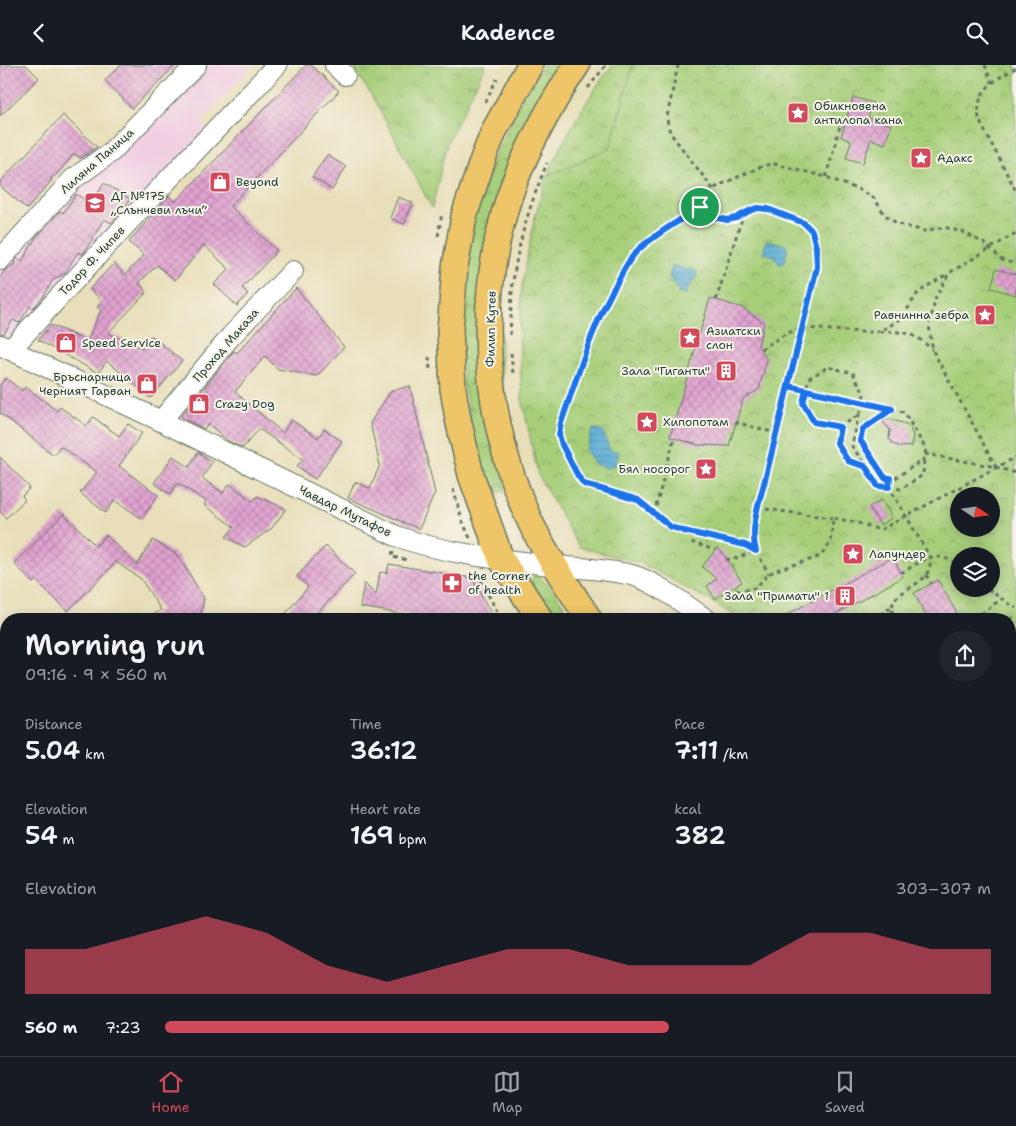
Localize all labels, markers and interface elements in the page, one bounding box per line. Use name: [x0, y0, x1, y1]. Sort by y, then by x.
text: Kadence: [461, 18, 555, 47]
icon: back: [25, 19, 53, 47]
icon: search: [963, 19, 991, 47]
place label: Обикновена антилопа кана: [814, 98, 903, 128]
place icon: Обикновена антилопа кана: [786, 101, 810, 125]
street label: Лиляна Паница: [57, 124, 138, 197]
place icon: Адакс: [909, 146, 933, 170]
place label: Адакс: [937, 150, 973, 166]
shop icon: Beyond: [208, 170, 232, 194]
place label: Beyond: [236, 174, 279, 190]
pin: [679, 186, 721, 228]
place label: ДГ №175 „Слънчеви лъчи“: [110, 188, 207, 218]
school or university icon: ДГ №175 „Слънчеви лъчи“: [83, 191, 107, 215]
icon: arrive: [686, 193, 714, 221]
street label: Тодор Ф. Чипев: [56, 223, 128, 299]
street label: Филип Кутев: [482, 291, 500, 367]
place icon: Равнинна зебра: [973, 303, 997, 327]
street label: Проход Маказа: [189, 304, 263, 385]
place label: Равнинна зебра: [874, 307, 970, 323]
place label: Азиатски слон: [706, 323, 761, 353]
place icon: Азиатски слон: [678, 326, 702, 350]
shop icon: Speed Service: [54, 331, 78, 355]
place label: Speed Service: [82, 335, 161, 351]
building icon: Зала "Гиганти": [714, 359, 738, 383]
place label: Зала "Гиганти": [622, 363, 710, 379]
place label: Бръснарница Черният Гарван: [39, 369, 132, 399]
shop icon: Бръснарница Черният Гарван: [135, 372, 159, 396]
shop icon: Crazy Dog: [187, 392, 211, 416]
place label: Crazy Dog: [215, 396, 275, 412]
place icon: Хипопотам: [635, 410, 659, 434]
place label: Хипопотам: [663, 414, 729, 430]
place icon: Бял носорог: [694, 457, 718, 481]
place label: Бял носорог: [618, 461, 691, 477]
street label: Чавдар Мутафов: [296, 482, 394, 540]
north arrow: [950, 487, 1000, 537]
map controls: [950, 487, 1000, 597]
place icon: Лапундер: [841, 542, 865, 566]
place label: Лапундер: [869, 546, 926, 562]
button: layers: [950, 547, 1000, 597]
place label: the Corner of health: [468, 568, 531, 598]
pharmacy icon: the Corner of health: [440, 571, 464, 595]
building icon: Зала "Примати" 1: [833, 584, 857, 608]
place label: Зала "Примати" 1: [724, 588, 829, 604]
text: Morning run: [25, 626, 205, 664]
button: share: [939, 630, 991, 682]
text: 09:16 · 9 × 560 m: [25, 664, 167, 685]
text: Distance: [25, 715, 82, 733]
text: Time: [350, 715, 382, 733]
text: Pace: [674, 715, 705, 733]
text: 5.04: [25, 733, 80, 767]
text: 36:12: [350, 733, 418, 767]
text: 7:11: [674, 733, 719, 767]
text: km: [80, 745, 105, 763]
text: /km: [719, 745, 748, 763]
text: Elevation: [25, 800, 88, 818]
text: Heart rate: [350, 800, 421, 818]
text: kcal: [674, 800, 702, 818]
text: 54: [25, 818, 58, 852]
text: 169: [350, 818, 394, 852]
text: 382: [674, 818, 726, 852]
text: m: [58, 830, 75, 848]
text: bpm: [394, 830, 427, 848]
text: Elevation: [25, 878, 97, 899]
text: 303–307 m: [896, 878, 991, 899]
text: 560 m: [25, 1017, 77, 1038]
text: 7:23: [105, 1017, 141, 1038]
tab: Home: [151, 1068, 190, 1116]
tab: Map: [492, 1068, 522, 1116]
tab: Saved: [825, 1068, 865, 1116]

